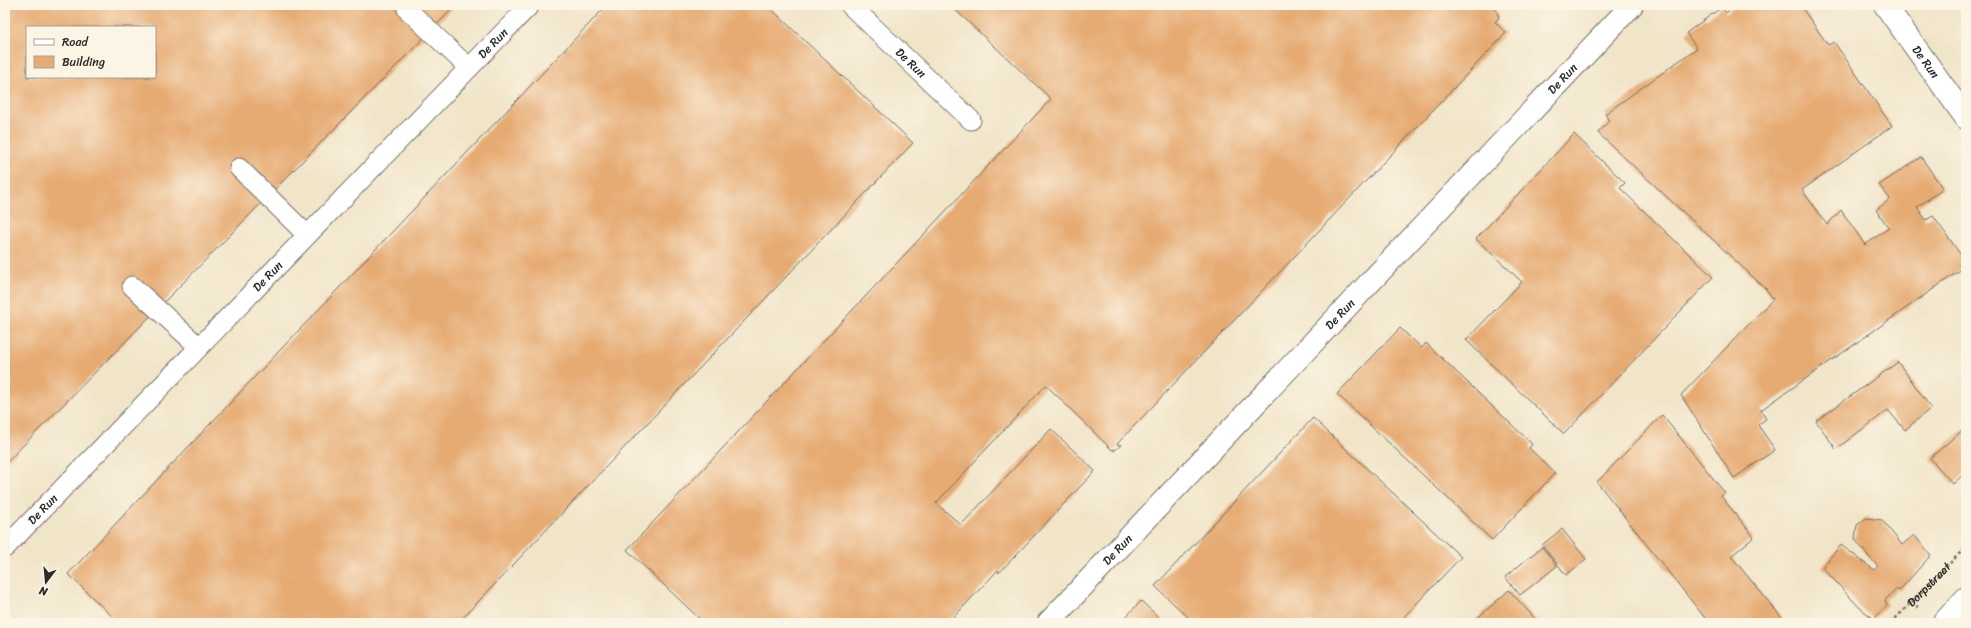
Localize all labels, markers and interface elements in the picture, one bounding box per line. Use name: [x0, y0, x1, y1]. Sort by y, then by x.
street label: De Run: [472, 22, 514, 64]
legend: [26, 26, 156, 78]
text: Road: [62, 31, 89, 53]
street label: De Run: [1906, 41, 1946, 84]
street label: De Run: [890, 42, 932, 84]
text: Building: [62, 51, 105, 73]
street label: De Run: [1542, 57, 1583, 100]
street label: De Run: [247, 255, 289, 297]
street label: De Run: [1319, 293, 1361, 335]
street label: De Run: [22, 488, 64, 530]
street label: De Run: [1097, 528, 1138, 570]
street label: Dorpstraat: [1901, 556, 1957, 612]
north arrow: [26, 562, 66, 602]
text: N: [37, 581, 51, 602]

